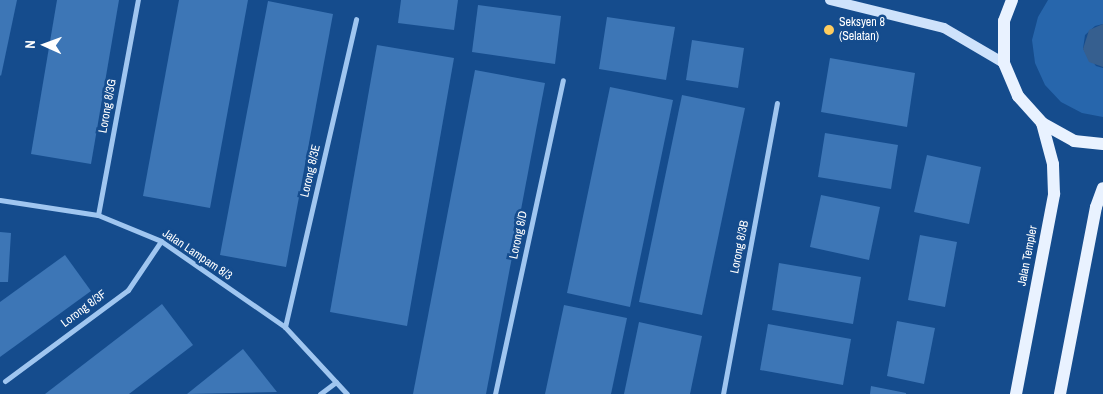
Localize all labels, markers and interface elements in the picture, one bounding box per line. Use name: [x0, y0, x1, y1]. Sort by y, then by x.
place label: Seksyen 8 (Selatan): [839, 16, 885, 44]
north arrow: [20, 20, 70, 70]
marker: Seksyen 8 (Selatan): [823, 24, 835, 36]
text: N: [21, 40, 39, 49]
street label: Lorong 8/3G: [96, 78, 120, 134]
street label: Lorong 8/3E: [298, 143, 324, 199]
street label: Lorong 8/D: [507, 210, 531, 260]
street label: Lorong 8/3B: [728, 219, 752, 275]
street label: Jalan Templer: [1015, 225, 1041, 287]
street label: Jalan Lampam 8/3: [159, 226, 235, 284]
street label: Lorong 8/3F: [58, 287, 110, 331]

